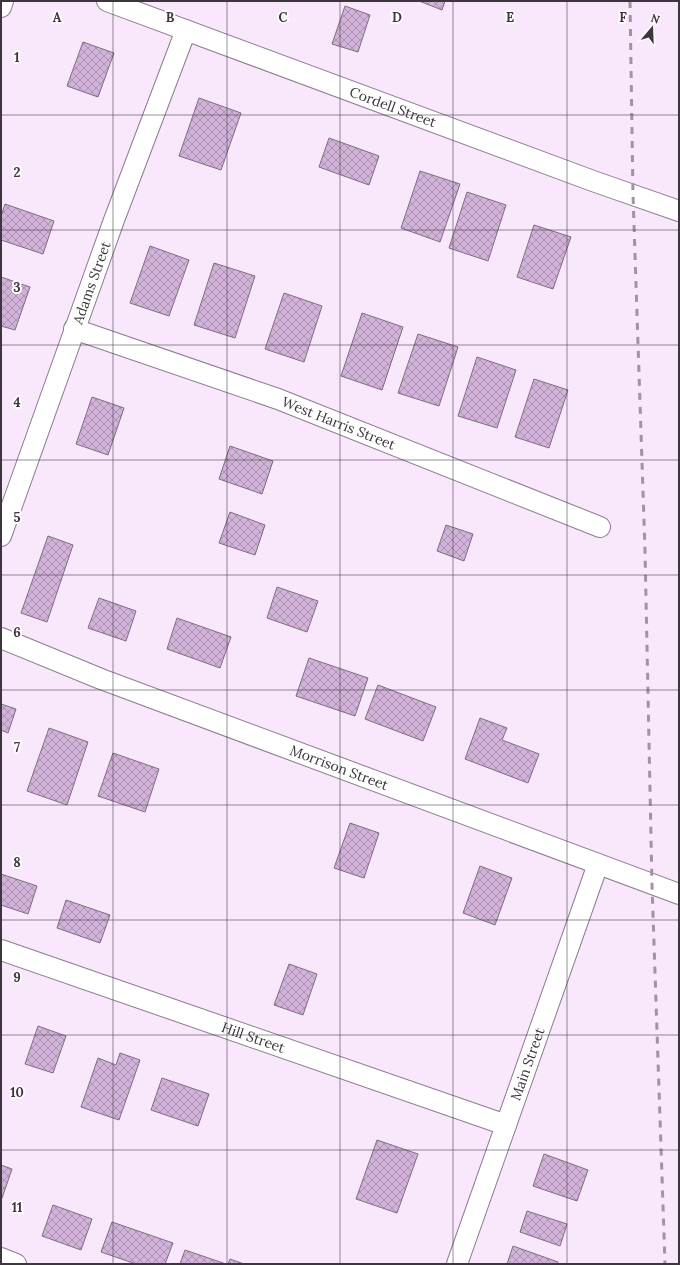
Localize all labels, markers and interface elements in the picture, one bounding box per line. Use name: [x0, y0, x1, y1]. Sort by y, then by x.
north arrow: [632, 8, 672, 48]
text: A: [53, 9, 62, 26]
text: B: [166, 9, 175, 26]
text: C: [279, 9, 288, 26]
text: D: [392, 9, 402, 26]
text: E: [506, 9, 514, 26]
text: F: [619, 9, 627, 26]
text: N: [649, 11, 662, 27]
text: 1: [14, 49, 20, 66]
street label: Cordell Street: [347, 83, 439, 131]
text: 2: [14, 164, 21, 181]
street label: Adams Street: [68, 238, 115, 328]
text: 3: [13, 279, 21, 296]
street label: West Harris Street: [279, 392, 399, 454]
text: 4: [13, 394, 21, 411]
text: 5: [13, 509, 21, 526]
text: 6: [13, 624, 21, 641]
text: 7: [14, 739, 20, 756]
street label: Morrison Street: [287, 741, 391, 794]
text: 8: [13, 854, 21, 871]
text: 9: [13, 969, 21, 986]
street label: Hill Street: [219, 1018, 288, 1057]
street label: Main Street: [506, 1025, 549, 1103]
text: 10: [10, 1084, 24, 1101]
text: 11: [12, 1199, 22, 1216]

